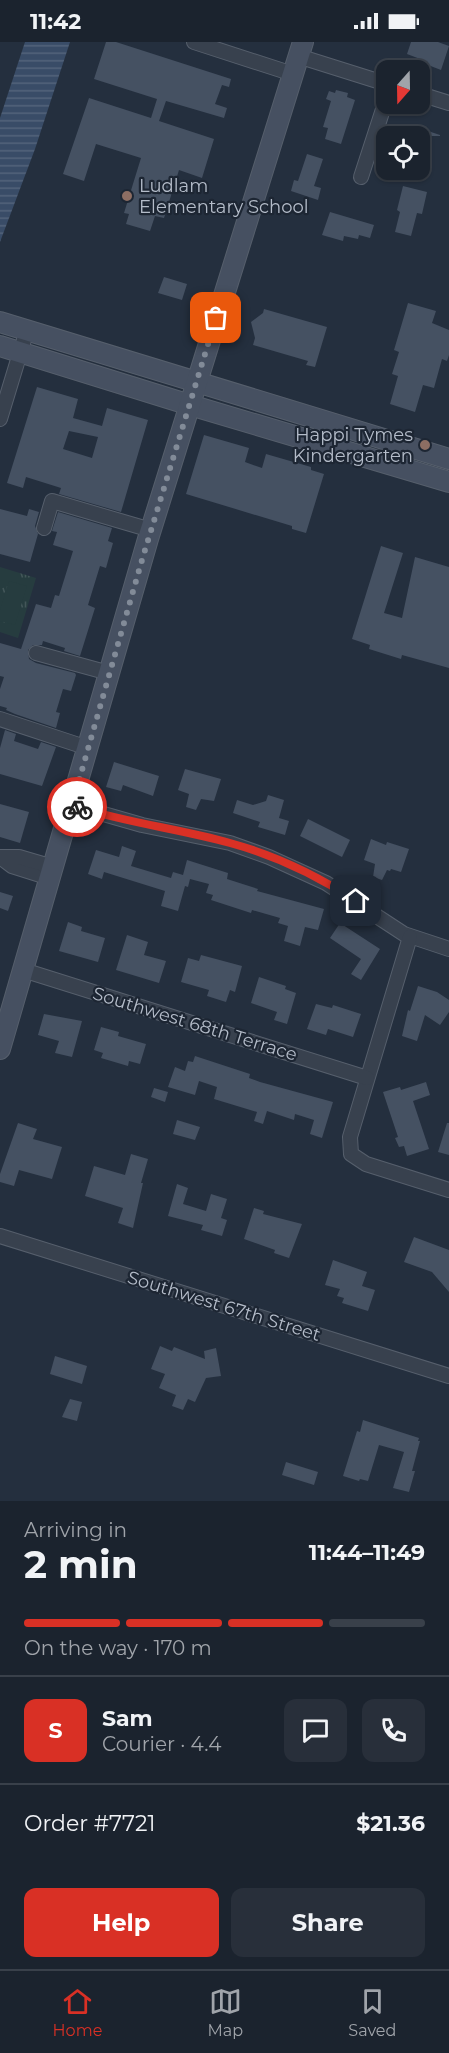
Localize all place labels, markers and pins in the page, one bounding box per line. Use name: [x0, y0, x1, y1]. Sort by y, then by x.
place label: Ludlam Elementary School: [139, 175, 309, 218]
marker: Ludlam Elementary School: [120, 189, 134, 203]
pin: [190, 292, 241, 343]
place label: Happi Tymes Kindergarten: [293, 424, 413, 467]
marker: Happi Tymes Kindergarten: [418, 438, 432, 452]
pin: [330, 875, 381, 926]

